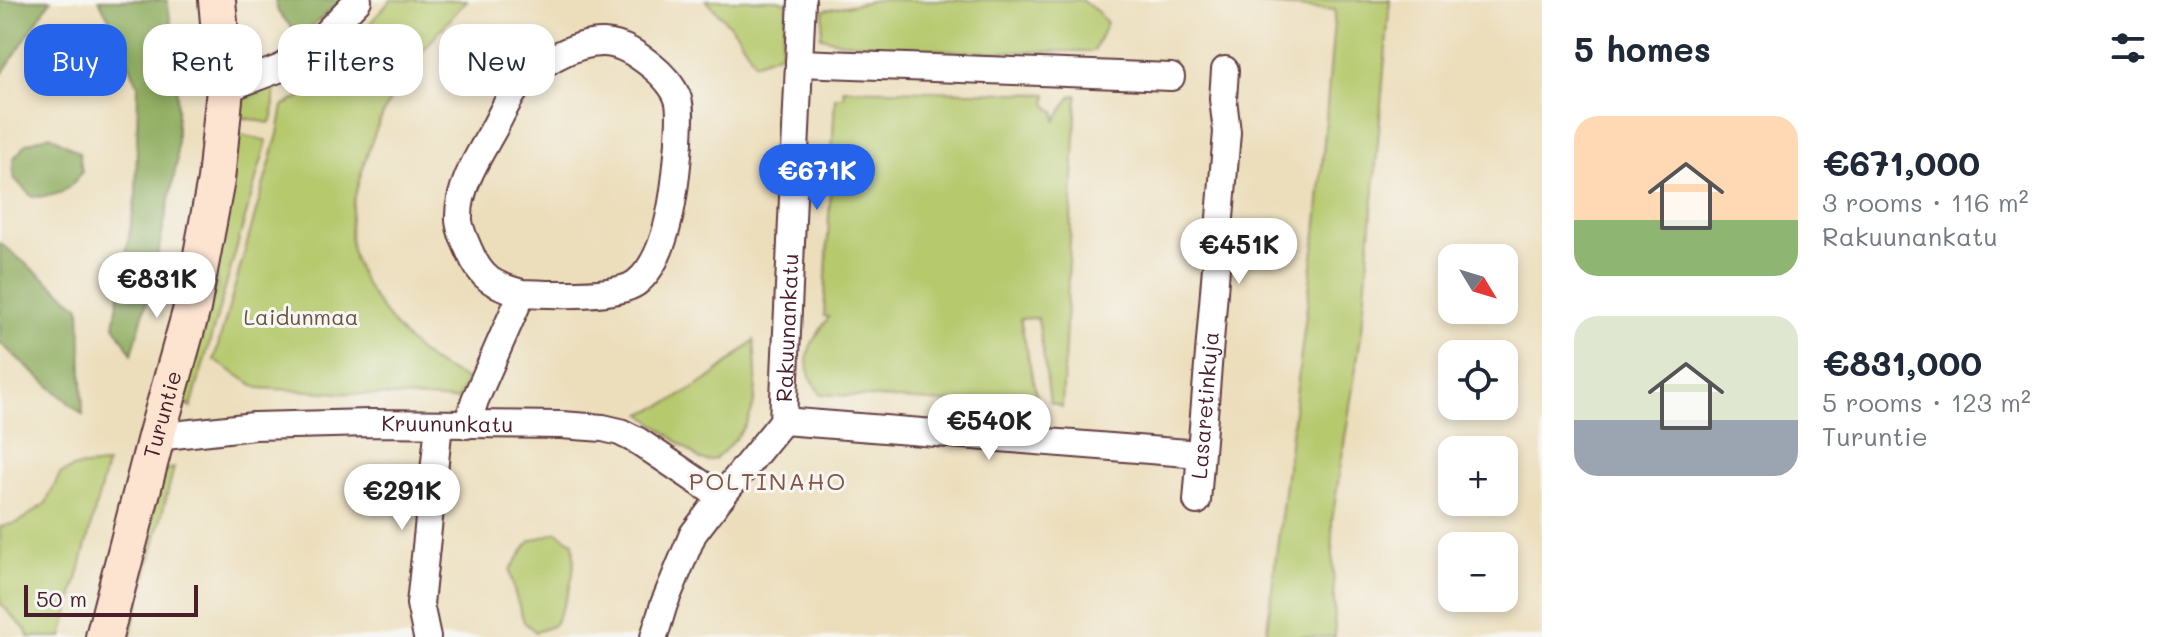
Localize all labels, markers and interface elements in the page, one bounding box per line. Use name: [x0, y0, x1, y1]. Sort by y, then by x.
chip: Buy: [24, 24, 127, 96]
chip: Rent: [143, 24, 262, 96]
chip: Filters: [278, 24, 423, 96]
chip: New: [439, 24, 555, 96]
text: 5 homes: [1574, 26, 1711, 71]
icon: filters: [2106, 26, 2150, 70]
text: €671,000: [1822, 140, 1980, 185]
pin: €671K: [761, 144, 873, 212]
icon: home: [1638, 148, 1734, 244]
text: €671K: [777, 153, 857, 187]
text: 3 rooms · 116 m²: [1822, 185, 2029, 219]
pin: €451K: [1183, 218, 1295, 286]
text: Rakuunankatu: [1822, 219, 1998, 253]
text: €451K: [1198, 227, 1280, 261]
north arrow: [1438, 244, 1518, 324]
map controls: [1438, 244, 1518, 612]
pin: €831K: [101, 252, 213, 320]
street label: Rakuunankatu: [769, 253, 804, 403]
text: €831K: [116, 261, 198, 295]
park label: Laidunmaa: [243, 302, 359, 331]
street label: Lasaretinkuja: [1184, 330, 1225, 480]
button: locate: [1438, 340, 1518, 420]
text: €831,000: [1822, 340, 1982, 385]
icon: home: [1638, 348, 1734, 444]
street label: Turuntie: [136, 367, 188, 461]
text: 5 rooms · 123 m²: [1822, 385, 2031, 419]
pin: €540K: [933, 394, 1045, 462]
text: €540K: [946, 403, 1032, 437]
street label: Kruununkatu: [381, 408, 514, 439]
text: Turuntie: [1822, 419, 1928, 453]
button: +: [1438, 436, 1518, 516]
pin: €291K: [346, 464, 458, 532]
district label: POLTINAHO: [689, 465, 847, 496]
text: €291K: [362, 473, 442, 507]
button: −: [1438, 532, 1518, 612]
scale bar: [24, 581, 198, 617]
text: 50 m: [36, 584, 87, 613]

